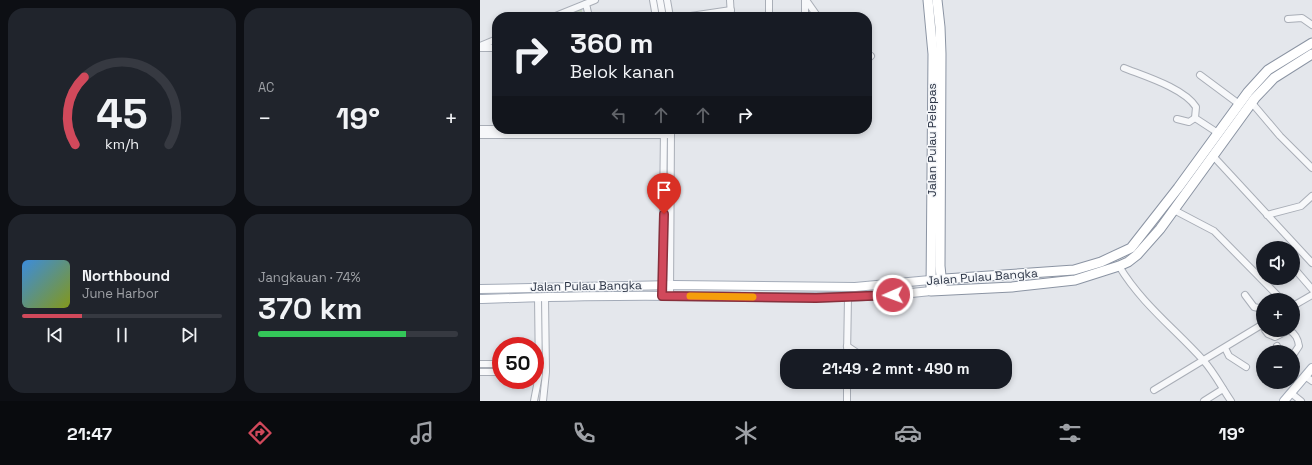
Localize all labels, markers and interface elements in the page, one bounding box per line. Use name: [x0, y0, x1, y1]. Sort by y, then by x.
text: 360 m: [570, 25, 654, 61]
icon: right: [504, 28, 556, 80]
text: Belok kanan: [570, 60, 675, 83]
text: AC: [258, 79, 274, 96]
street label: Jalan Pulau Pelepas: [924, 83, 940, 197]
text: 45: [96, 87, 148, 140]
text: 19°: [336, 99, 380, 138]
text: −: [258, 104, 272, 132]
text: +: [444, 104, 458, 132]
icon: left: [608, 104, 630, 126]
icon: ahead: [650, 104, 672, 126]
icon: ahead: [692, 104, 714, 126]
icon: right: [734, 104, 756, 126]
text: km/h: [105, 134, 139, 152]
pin: [647, 173, 681, 214]
icon: arrive: [653, 179, 675, 201]
map controls: [1256, 241, 1300, 389]
button: sound: [1256, 241, 1300, 285]
street label: Jalan Pulau Bangka: [926, 265, 1038, 289]
text: Northbound: [82, 266, 170, 285]
text: Jangkauan · 74%: [258, 269, 361, 286]
position arrow: [872, 274, 914, 316]
street label: Jalan Pulau Bangka: [530, 277, 642, 295]
text: June Harbor: [82, 285, 159, 302]
text: 370 km: [258, 289, 362, 328]
button: +: [1256, 293, 1300, 337]
icon: previous: [44, 324, 66, 346]
icon: pause: [111, 324, 133, 346]
icon: next: [178, 324, 200, 346]
speed limit sign: 50: [492, 337, 544, 389]
button: −: [1256, 345, 1300, 389]
text: 21:49 · 2 mnt · 490 m: [822, 359, 970, 378]
icon: directions: [246, 419, 274, 447]
icon: music: [408, 419, 436, 447]
icon: phone: [570, 419, 598, 447]
icon: climate: [732, 419, 760, 447]
icon: car: [894, 419, 922, 447]
icon: filters: [1056, 419, 1084, 447]
text: 21:47: [67, 422, 112, 445]
text: 19°: [1219, 422, 1245, 445]

